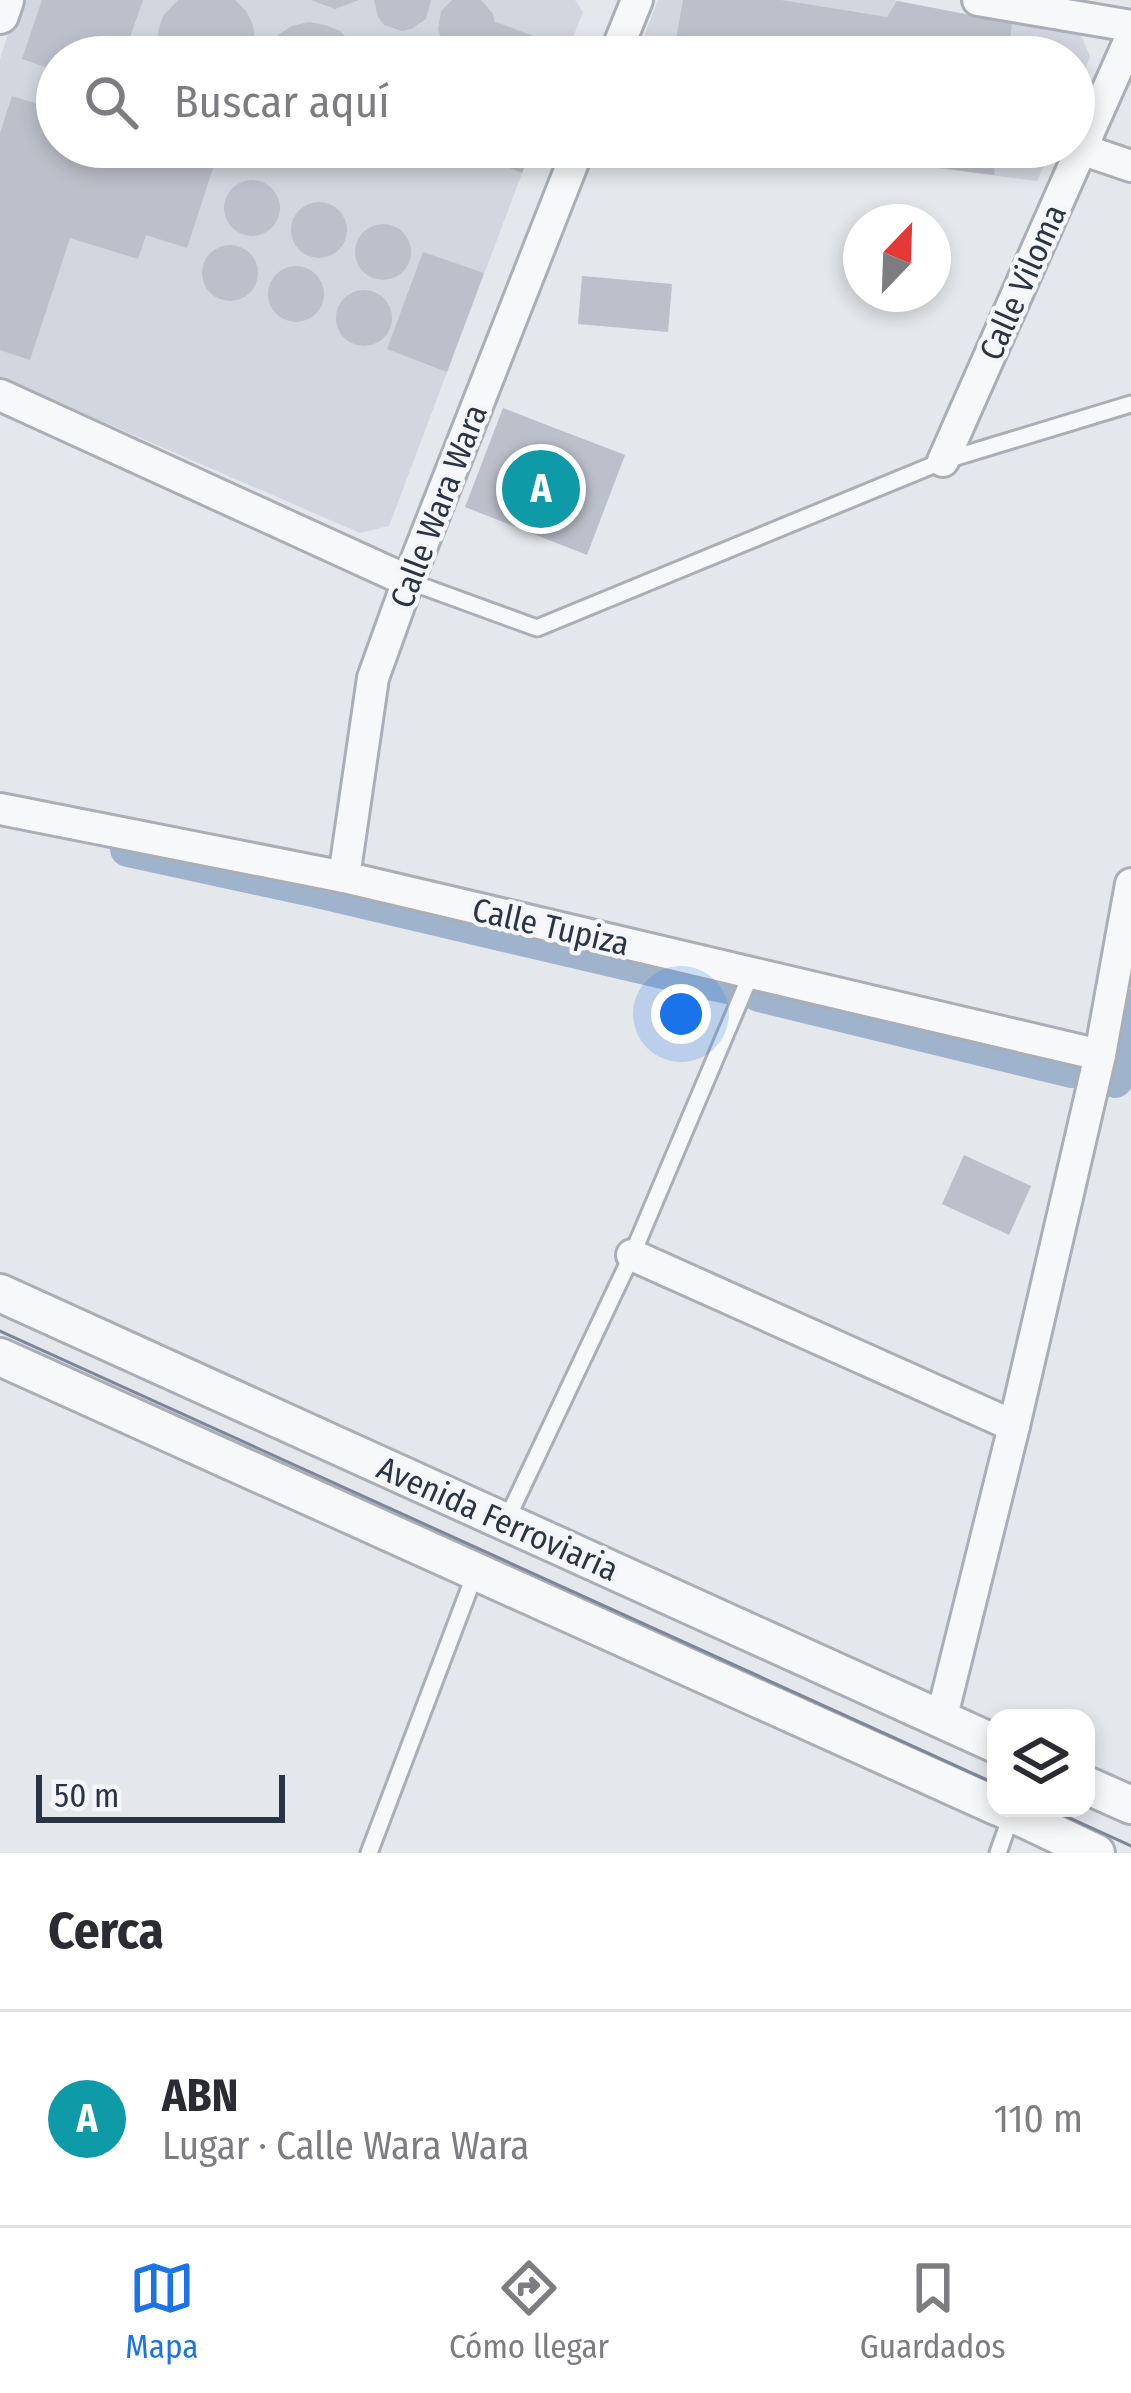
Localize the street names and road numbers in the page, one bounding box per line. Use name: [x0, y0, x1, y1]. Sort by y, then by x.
street label: Calle Viloma: [971, 198, 1075, 366]
street label: Calle Wara Wara: [382, 399, 496, 614]
street label: Calle Tupiza: [469, 890, 633, 964]
street label: Avenida Ferroviaria: [371, 1448, 624, 1590]

